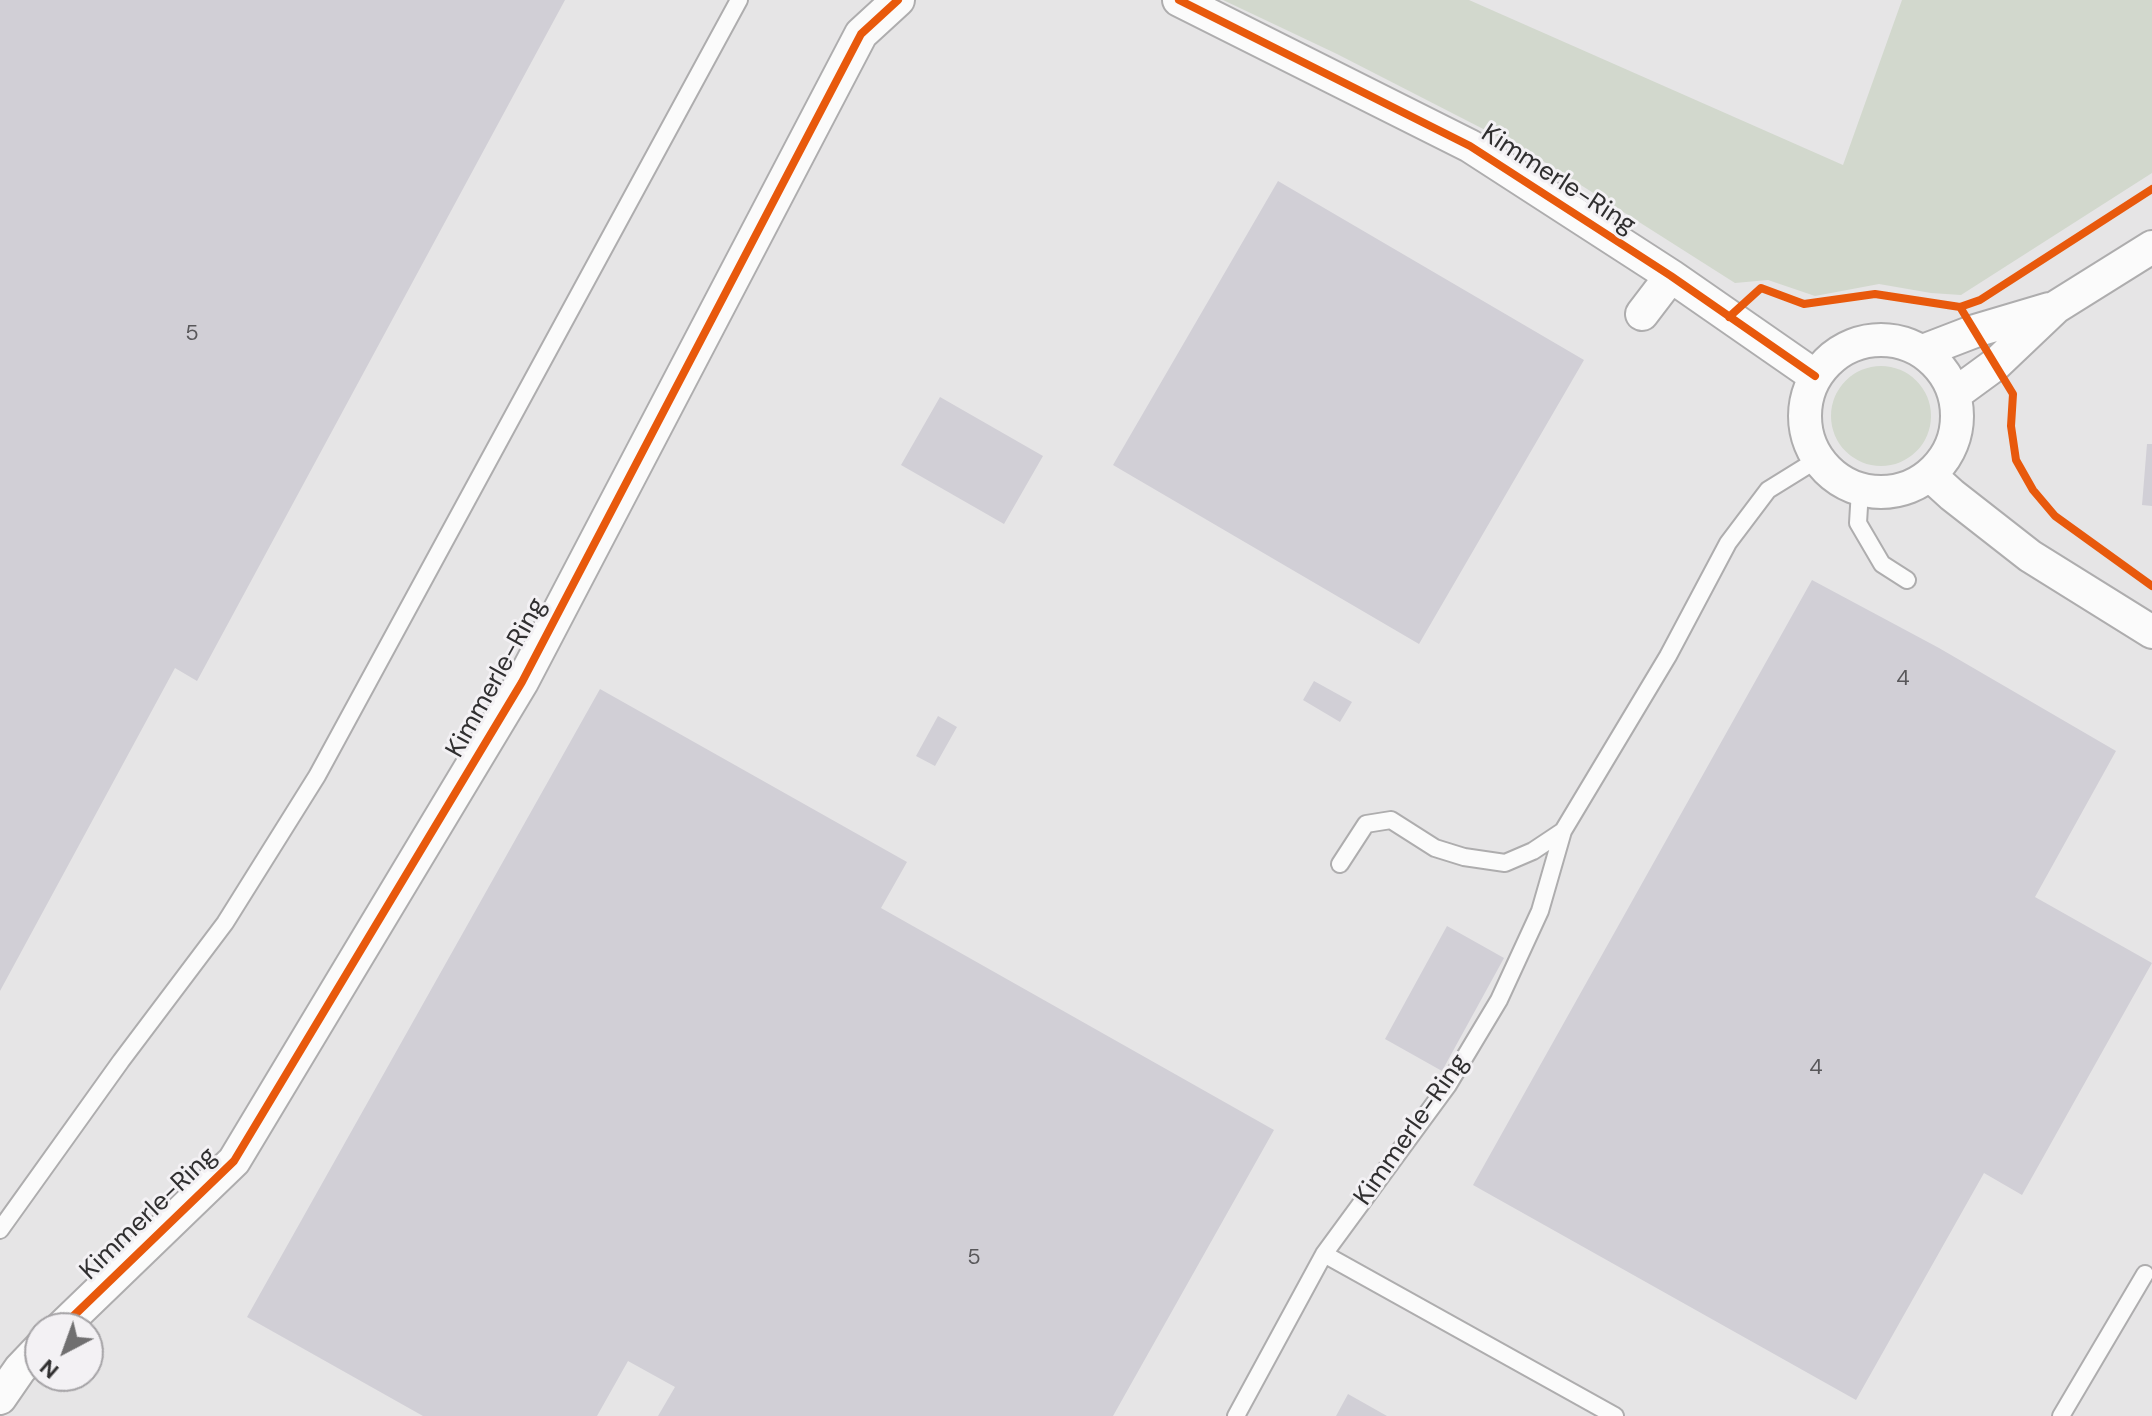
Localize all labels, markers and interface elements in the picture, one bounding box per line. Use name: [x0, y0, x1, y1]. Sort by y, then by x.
street label: Kimmerle-Ring: [1475, 118, 1641, 242]
house number: 5: [185, 321, 199, 347]
street label: Kimmerle-Ring: [440, 593, 554, 763]
house number: 4: [1896, 666, 1910, 692]
street label: Kimmerle-Ring: [1348, 1048, 1476, 1212]
house number: 4: [1809, 1055, 1823, 1081]
street label: Kimmerle-Ring: [74, 1141, 224, 1287]
house number: 5: [967, 1245, 981, 1271]
north arrow: [24, 1312, 104, 1392]
text: N: [34, 1353, 65, 1385]

